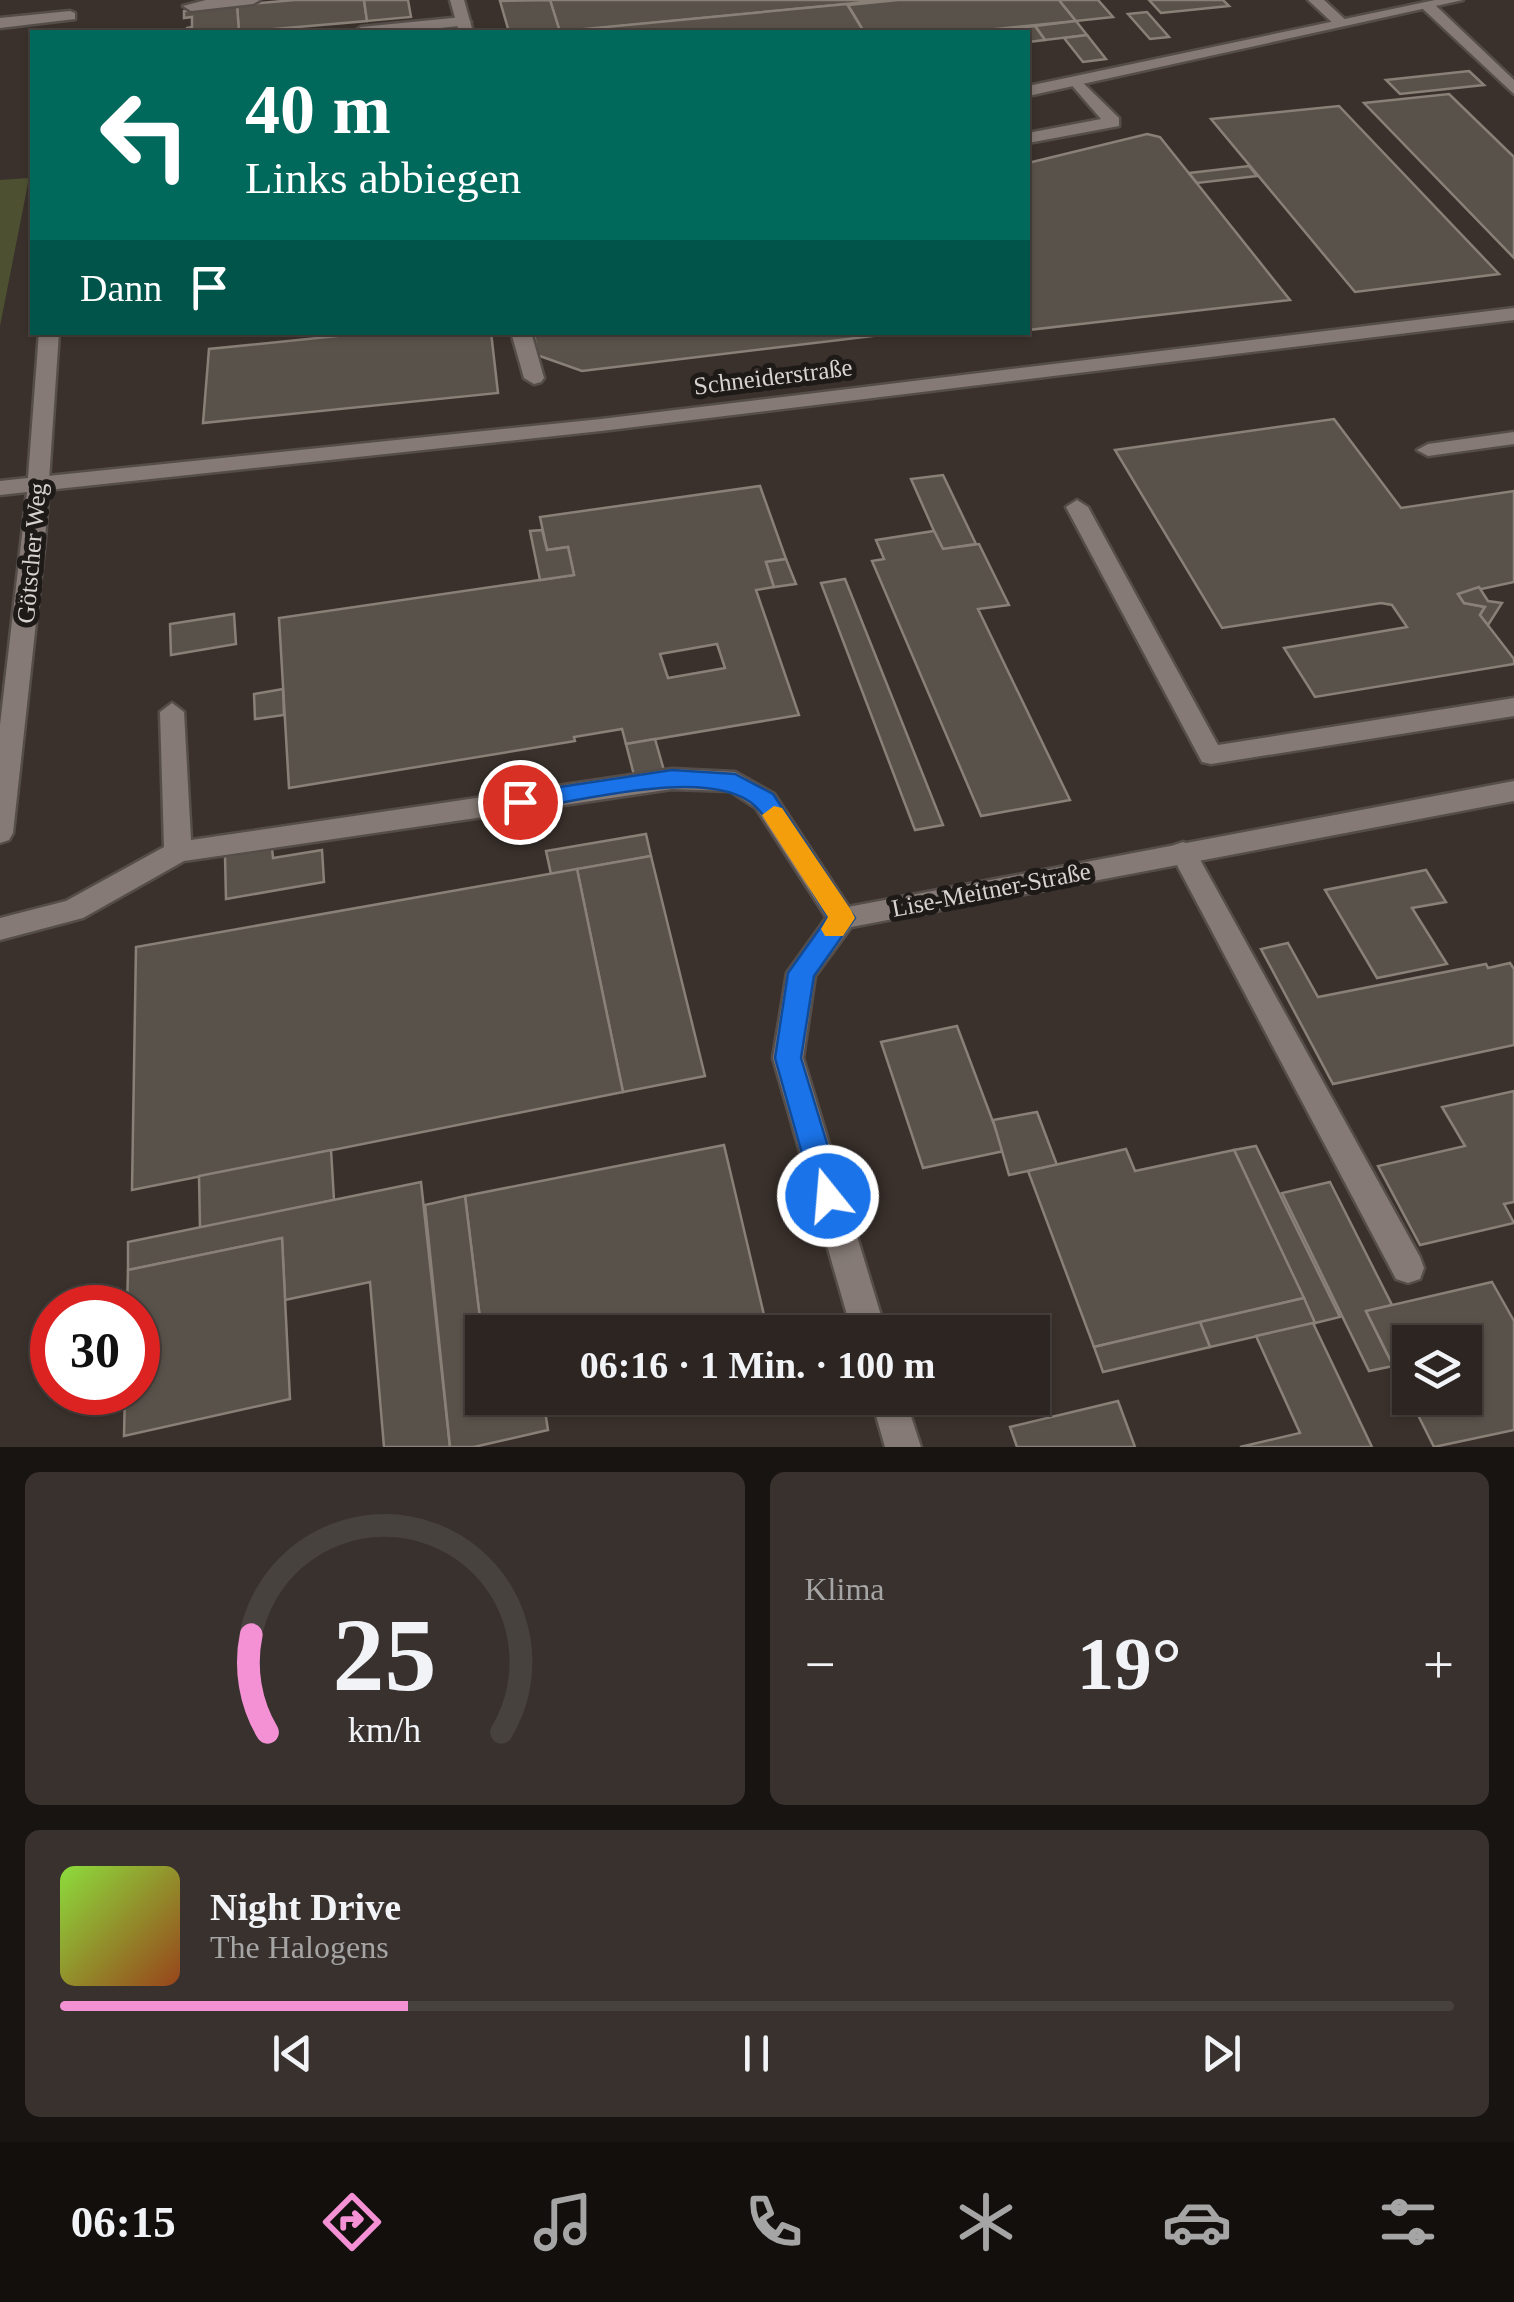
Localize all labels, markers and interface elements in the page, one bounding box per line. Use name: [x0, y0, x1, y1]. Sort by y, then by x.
icon: left: [80, 70, 210, 200]
text: 40 m: [245, 71, 391, 148]
text: Links abbiegen: [245, 153, 521, 203]
icon: arrive: [182, 260, 237, 315]
text: Dann: [80, 267, 162, 309]
street label: Schneiderstraße: [692, 353, 854, 400]
street label: Götscher Weg: [12, 481, 51, 625]
pin: [478, 760, 563, 845]
icon: arrive: [493, 775, 548, 830]
street label: Lise-Meitner-Straße: [889, 857, 1093, 922]
position arrow: [776, 1144, 880, 1248]
speed limit sign: 30: [30, 1285, 160, 1415]
map controls: [1392, 1325, 1482, 1415]
button: layers: [1392, 1325, 1482, 1415]
text: 06:16 · 1 Min. · 100 m: [580, 1344, 935, 1386]
text: Klima: [805, 1571, 884, 1607]
text: 25: [333, 1597, 437, 1712]
text: 19°: [1077, 1622, 1182, 1705]
text: −: [805, 1634, 836, 1695]
text: +: [1423, 1634, 1454, 1695]
text: km/h: [348, 1710, 422, 1750]
text: Night Drive: [210, 1886, 401, 1928]
text: The Halogens: [210, 1929, 389, 1965]
icon: previous: [265, 2026, 320, 2081]
icon: pause: [729, 2026, 784, 2081]
icon: next: [1194, 2026, 1249, 2081]
icon: directions: [317, 2187, 387, 2257]
icon: music: [528, 2187, 598, 2257]
icon: phone: [739, 2187, 809, 2257]
icon: climate: [951, 2187, 1021, 2257]
icon: car: [1162, 2187, 1232, 2257]
icon: filters: [1373, 2187, 1443, 2257]
text: 06:15: [71, 2197, 176, 2247]

